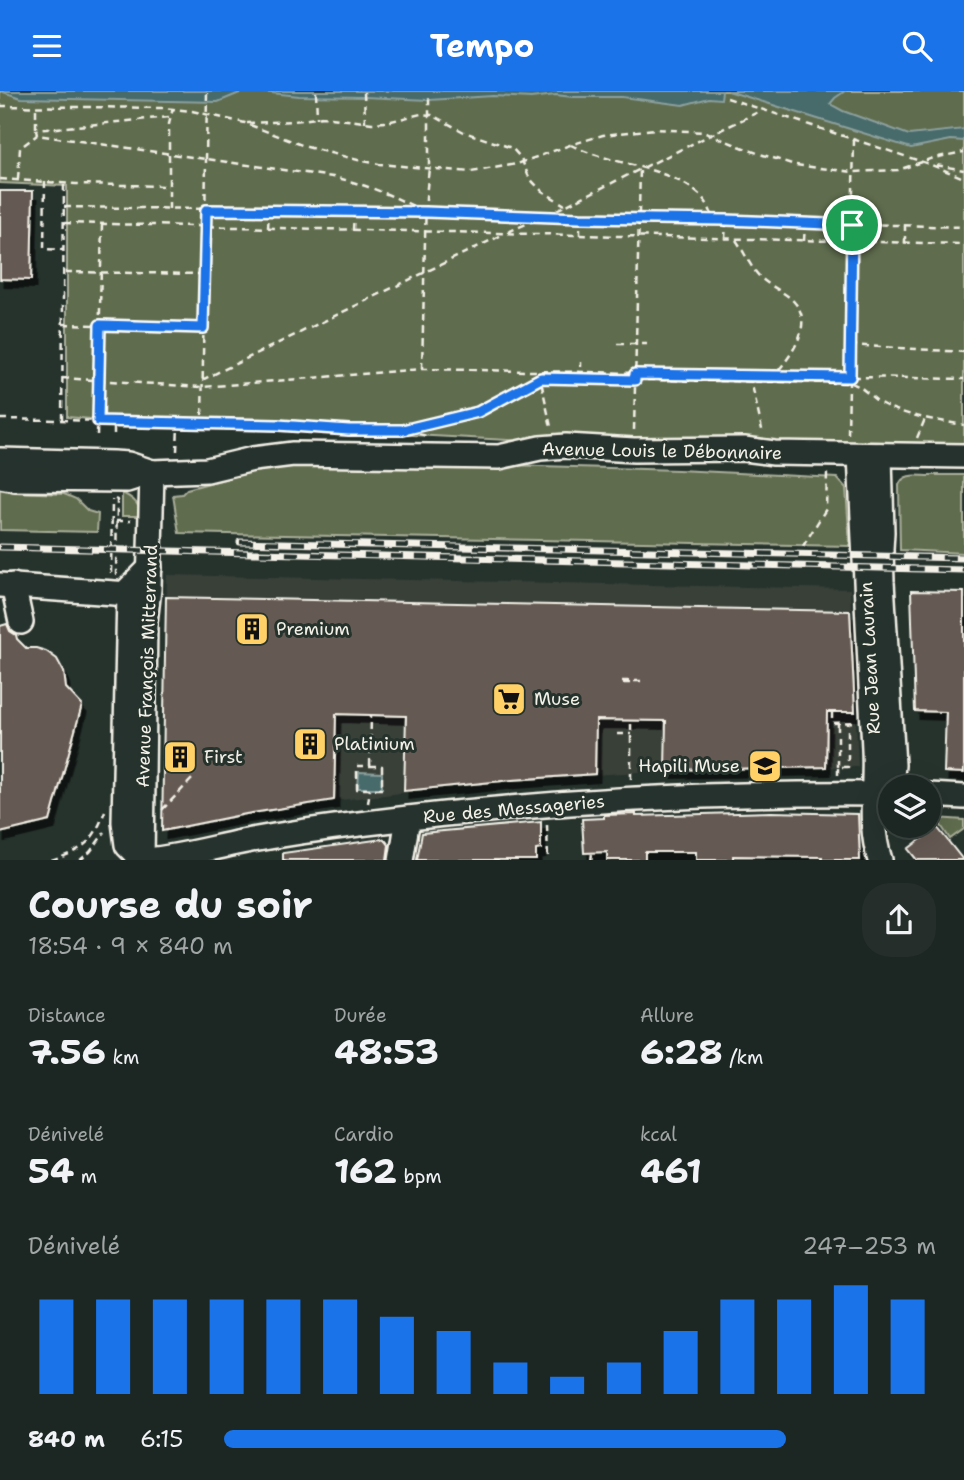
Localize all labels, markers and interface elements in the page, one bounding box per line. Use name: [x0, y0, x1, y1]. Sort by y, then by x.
text: Tempo: [430, 24, 534, 67]
icon: menu: [28, 27, 66, 65]
icon: search: [898, 27, 936, 65]
pin: [822, 195, 882, 255]
icon: arrive: [833, 206, 871, 244]
street label: Avenue Louis le Débonnaire: [542, 437, 782, 465]
street label: Avenue François Mitterrand: [131, 544, 163, 788]
street label: Rue Jean Laurain: [854, 581, 886, 735]
building icon: Premium: [233, 610, 271, 648]
place label: Premium: [276, 617, 350, 641]
supermarket icon: Muse: [490, 680, 528, 718]
place label: Muse: [534, 687, 580, 711]
building icon: Platinium: [291, 725, 329, 763]
place label: Platinium: [334, 732, 415, 756]
building icon: First: [161, 738, 199, 776]
place label: First: [204, 745, 243, 769]
school or university icon: Hapili Muse: [746, 747, 784, 785]
place label: Hapili Muse: [638, 754, 740, 778]
map controls: [878, 775, 941, 838]
button: layers: [878, 775, 941, 838]
street label: Rue des Messageries: [422, 789, 606, 829]
text: Course du soir: [28, 879, 313, 930]
button: share: [862, 883, 936, 957]
text: 18:54 · 9 × 840 m: [28, 931, 233, 961]
text: Distance: [28, 1003, 106, 1028]
text: Durée: [334, 1003, 387, 1028]
text: Allure: [640, 1003, 694, 1028]
text: 7.56: [28, 1028, 106, 1075]
text: 48:53: [334, 1028, 439, 1075]
text: 6:28: [640, 1028, 723, 1075]
text: km: [106, 1045, 139, 1070]
text: /km: [723, 1045, 763, 1070]
text: Dénivelé: [28, 1122, 104, 1147]
text: Cardio: [334, 1122, 394, 1147]
text: kcal: [640, 1122, 677, 1147]
text: 54: [28, 1147, 74, 1194]
text: 162: [334, 1147, 397, 1194]
text: 461: [640, 1147, 702, 1194]
text: m: [74, 1164, 97, 1189]
text: bpm: [397, 1164, 442, 1189]
text: Dénivelé: [28, 1231, 120, 1261]
text: 247–253 m: [802, 1231, 936, 1261]
text: 840 m: [28, 1424, 105, 1454]
text: 6:15: [140, 1424, 183, 1454]

